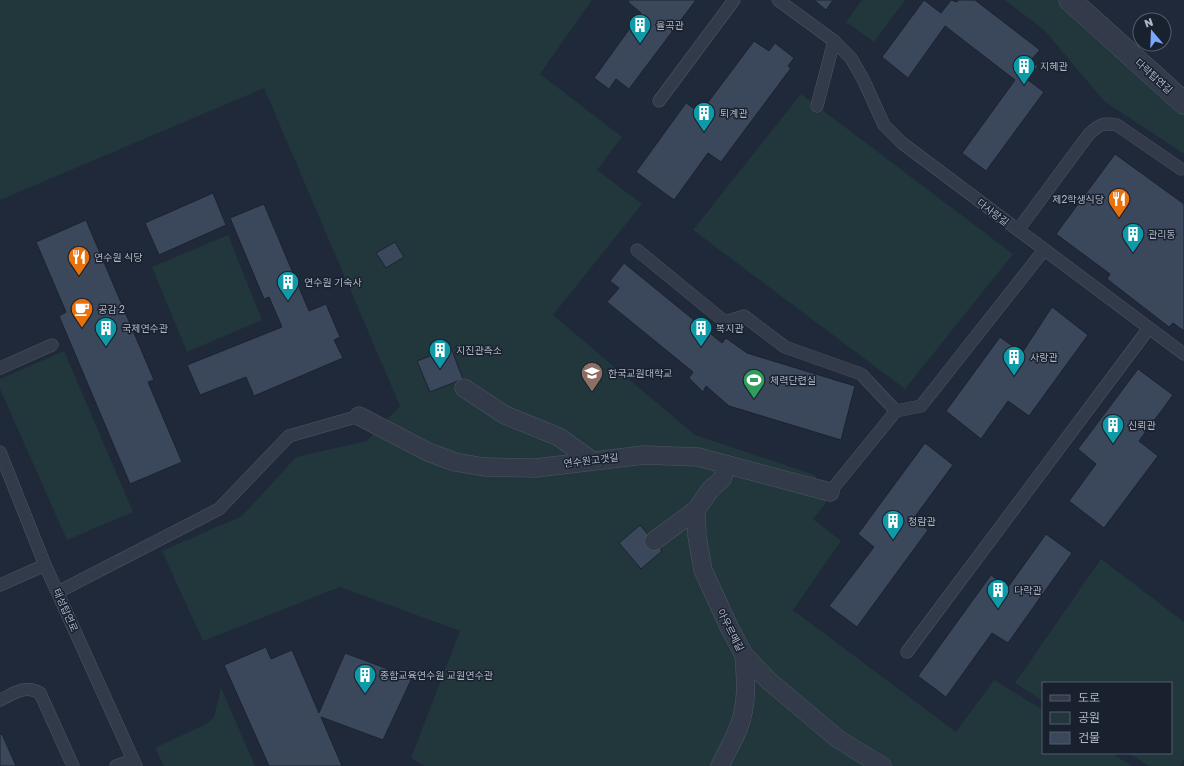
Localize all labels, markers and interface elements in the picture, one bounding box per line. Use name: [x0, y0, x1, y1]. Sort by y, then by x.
building icon: 율곡관: [627, 12, 653, 45]
north arrow: [1132, 12, 1172, 52]
text: N: [1143, 15, 1155, 30]
place label: 율곡관: [656, 19, 684, 31]
building icon: 지혜관: [1011, 53, 1037, 86]
street label: 다락탑연길: [1133, 56, 1175, 96]
place label: 지혜관: [1040, 60, 1068, 72]
building icon: 퇴계관: [691, 100, 717, 133]
place label: 퇴계관: [720, 107, 748, 119]
restaurant icon: 제2학생식당: [1106, 186, 1132, 219]
place label: 제2학생식당: [1052, 193, 1104, 205]
street label: 다사랑길: [975, 196, 1011, 228]
building icon: 관리동: [1120, 221, 1146, 254]
place label: 관리동: [1148, 228, 1176, 240]
restaurant icon: 연수원 식당: [66, 244, 92, 277]
place label: 연수원 식당: [94, 251, 143, 263]
building icon: 연수원 기숙사: [275, 269, 301, 302]
place label: 연수원 기숙사: [304, 276, 363, 288]
cafe icon: 공감 2: [69, 296, 95, 329]
place label: 공감 2: [98, 303, 125, 315]
building icon: 국제연수관: [93, 315, 119, 348]
building icon: 복지관: [688, 315, 714, 348]
place label: 국제연수관: [122, 322, 169, 334]
place label: 복지관: [716, 322, 744, 334]
building icon: 지진관측소: [427, 337, 453, 370]
place label: 지진관측소: [456, 344, 502, 356]
building icon: 사랑관: [1001, 344, 1027, 377]
place label: 사랑관: [1030, 351, 1058, 363]
school or university icon: 한국교원대학교: [579, 360, 605, 393]
place label: 한국교원대학교: [608, 367, 672, 379]
sports icon: 체력단련실: [741, 367, 767, 400]
place label: 체력단련실: [770, 374, 816, 386]
building icon: 신뢰관: [1100, 412, 1126, 445]
place label: 신뢰관: [1128, 419, 1156, 431]
street label: 연수원고갯길: [563, 451, 619, 469]
building icon: 청람관: [880, 508, 906, 541]
place label: 청람관: [908, 515, 936, 527]
building icon: 다락관: [985, 577, 1011, 610]
place label: 다락관: [1014, 584, 1042, 596]
street label: 태성탑연로: [51, 587, 81, 633]
street label: 아우르메길: [715, 607, 747, 653]
building icon: 종합교육연수원 교원연수관: [352, 662, 378, 695]
place label: 종합교육연수원 교원연수관: [380, 669, 494, 681]
legend: [1042, 682, 1172, 754]
text: 도로: [1078, 690, 1100, 705]
text: 공원: [1078, 710, 1100, 725]
text: 건물: [1078, 730, 1100, 745]

